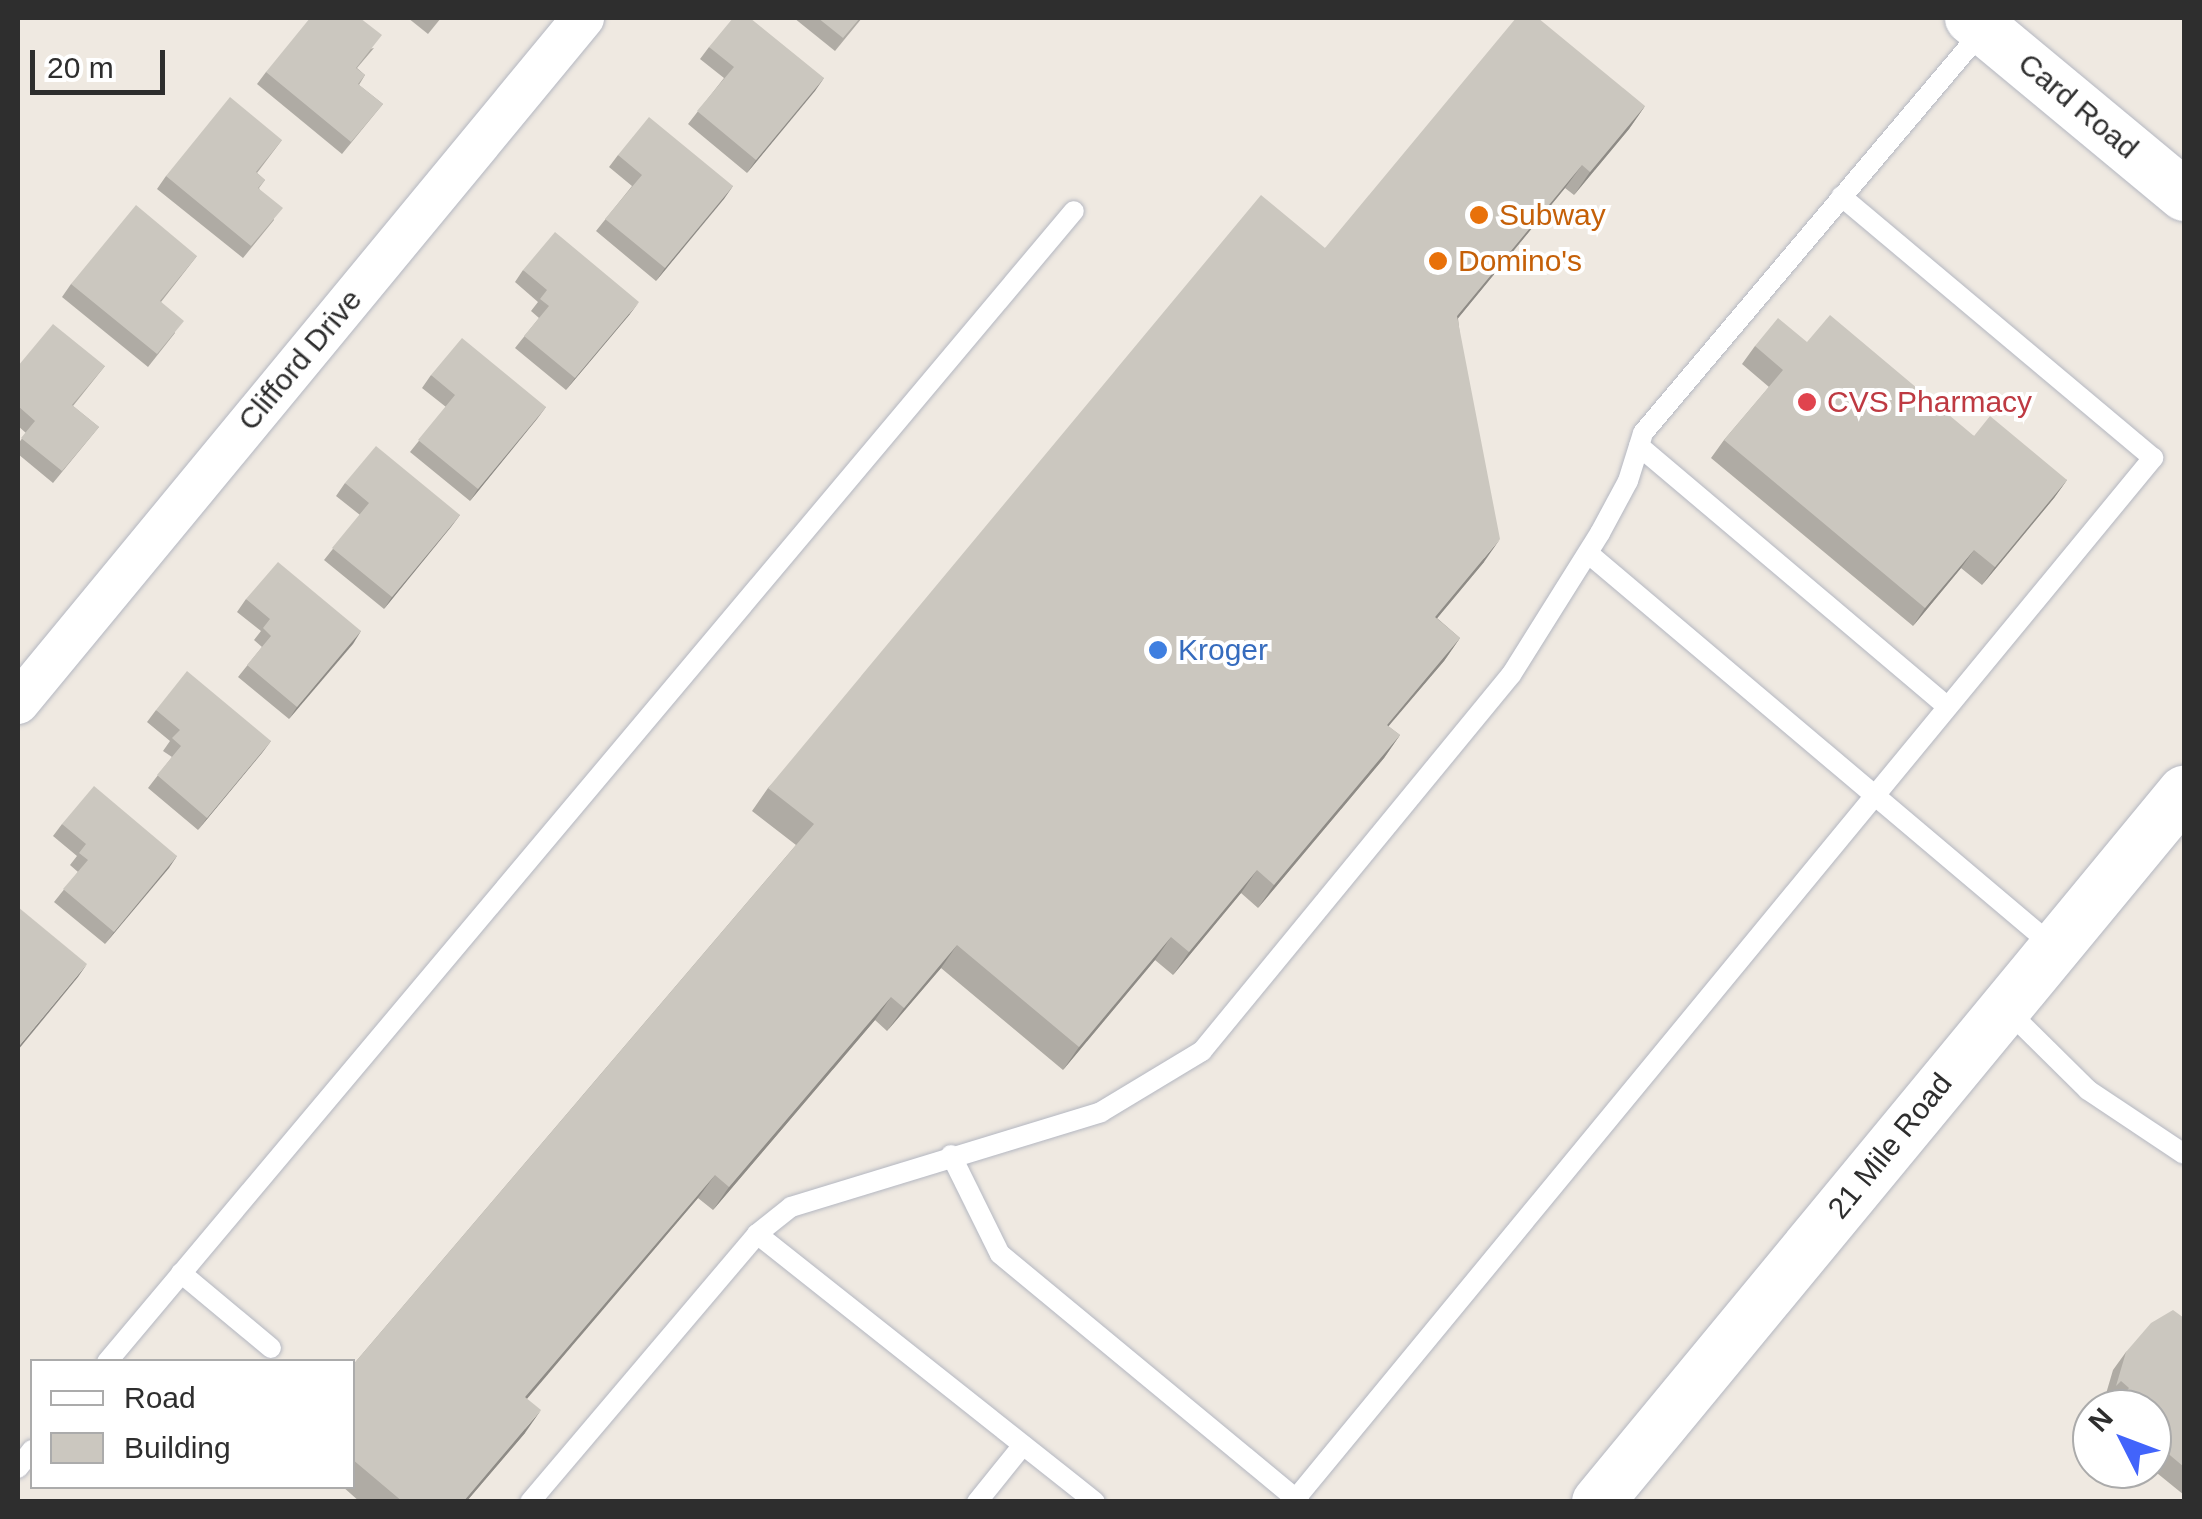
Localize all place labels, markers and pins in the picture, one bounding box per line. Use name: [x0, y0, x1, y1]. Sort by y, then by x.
place label: Subway: [1499, 197, 1606, 233]
marker: Subway: [1468, 204, 1490, 226]
place label: Domino's: [1458, 243, 1582, 279]
marker: Domino's: [1427, 250, 1449, 272]
place label: CVS Pharmacy: [1827, 384, 2032, 420]
marker: CVS Pharmacy: [1796, 391, 1818, 413]
place label: Kroger: [1178, 632, 1268, 668]
marker: Kroger: [1147, 639, 1169, 661]

